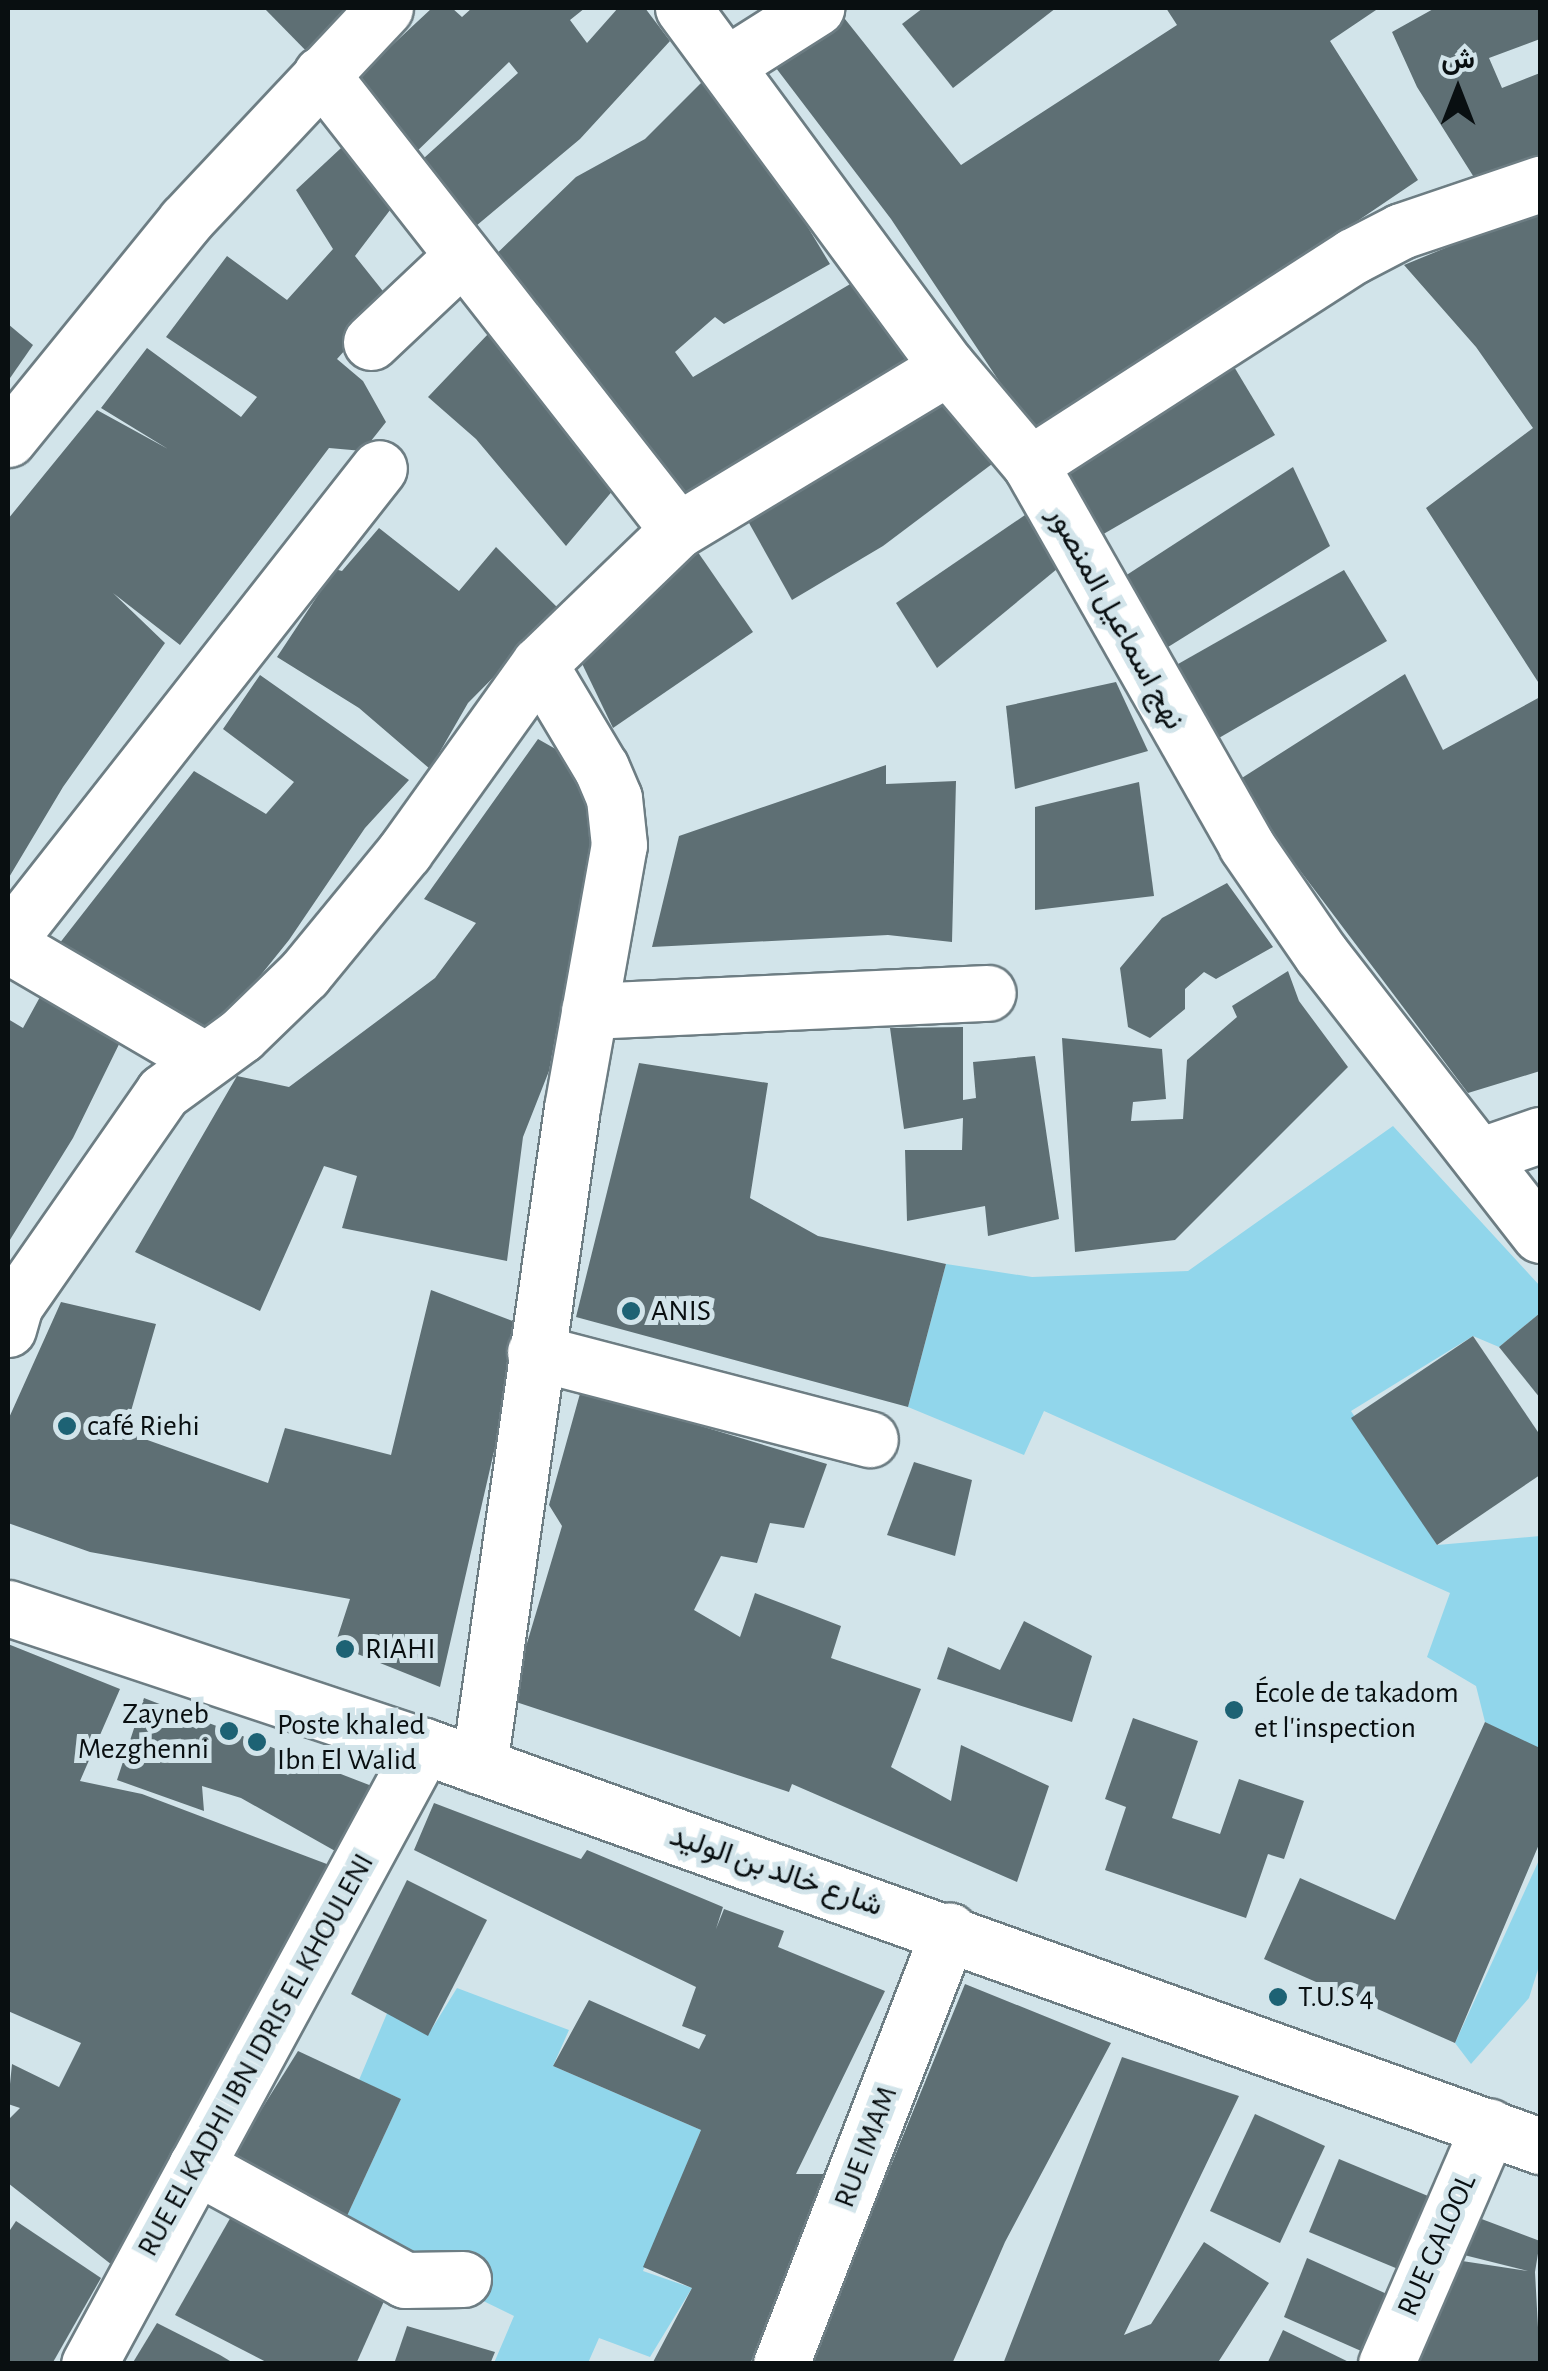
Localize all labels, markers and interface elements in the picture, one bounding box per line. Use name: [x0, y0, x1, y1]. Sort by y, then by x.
north arrow: [1408, 40, 1508, 140]
text: ش: [1441, 46, 1475, 74]
street label: نهج اسماعيل المنصور: [1040, 500, 1192, 736]
place label: ANIS: [651, 1293, 711, 1329]
marker: ANIS: [620, 1300, 642, 1322]
place label: café Riehi: [87, 1408, 200, 1444]
marker: café Riehi: [56, 1415, 78, 1437]
place label: RIAHI: [365, 1631, 436, 1667]
marker: RIAHI: [334, 1638, 356, 1660]
place label: École de takadom et l'inspection: [1254, 1675, 1459, 1746]
place label: Zayneb Mezghenni: [78, 1696, 209, 1766]
marker: École de takadom et l'inspection: [1223, 1699, 1245, 1721]
place label: Poste khaled Ibn El Walid: [277, 1707, 425, 1778]
marker: Zayneb Mezghenni: [218, 1720, 240, 1742]
marker: Poste khaled Ibn El Walid: [246, 1731, 268, 1753]
street label: شارع خالد بن الوليد: [665, 1818, 887, 1924]
street label: RUE EL KADHI IBN IDRIS EL KHOULENI: [130, 1847, 382, 2263]
place label: T.U.S 4: [1298, 1979, 1374, 2015]
marker: T.U.S 4: [1267, 1986, 1289, 2008]
street label: RUE IMAM: [826, 2081, 906, 2213]
street label: RUE GALOOL: [1390, 2168, 1484, 2322]

